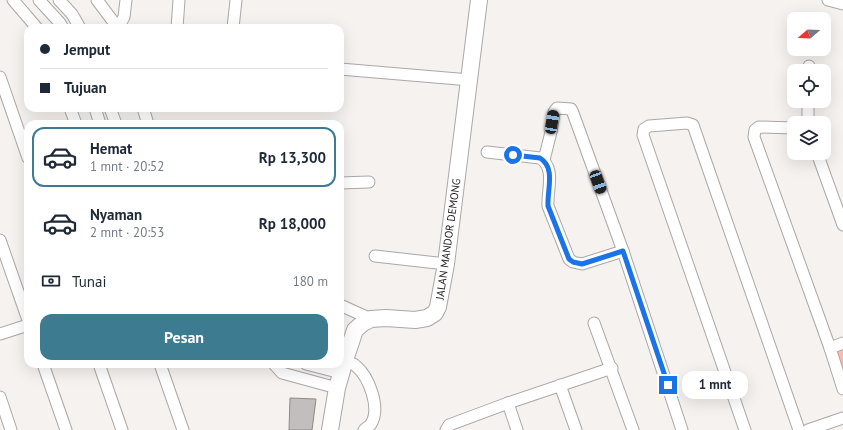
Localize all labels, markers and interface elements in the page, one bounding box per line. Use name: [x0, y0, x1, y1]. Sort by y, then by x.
north arrow: [787, 12, 831, 56]
map controls: [787, 12, 831, 160]
text: Jemput: [64, 40, 110, 59]
button: locate: [787, 64, 831, 108]
text: Tujuan: [64, 78, 107, 97]
car: [544, 109, 560, 135]
button: layers: [787, 116, 831, 160]
icon: car: [42, 139, 78, 175]
text: Hemat: [90, 139, 132, 158]
route start: [504, 146, 522, 164]
text: Rp 13,300: [259, 148, 326, 167]
text: 1 mnt · 20:52: [90, 158, 164, 175]
car: [588, 169, 608, 195]
street label: JALAN MANDOR DEMONG: [432, 177, 463, 302]
icon: car: [42, 205, 78, 241]
text: Nyaman: [90, 205, 142, 224]
text: Rp 18,000: [259, 214, 326, 233]
text: 2 mnt · 20:53: [90, 224, 164, 241]
icon: cash: [40, 270, 62, 292]
text: Tunai: [72, 272, 107, 291]
text: 180 m: [293, 273, 328, 290]
button: Pesan: [40, 314, 328, 360]
callout: 1 mnt: [682, 371, 748, 399]
route end: [659, 376, 677, 394]
text: 1 mnt: [699, 376, 731, 393]

